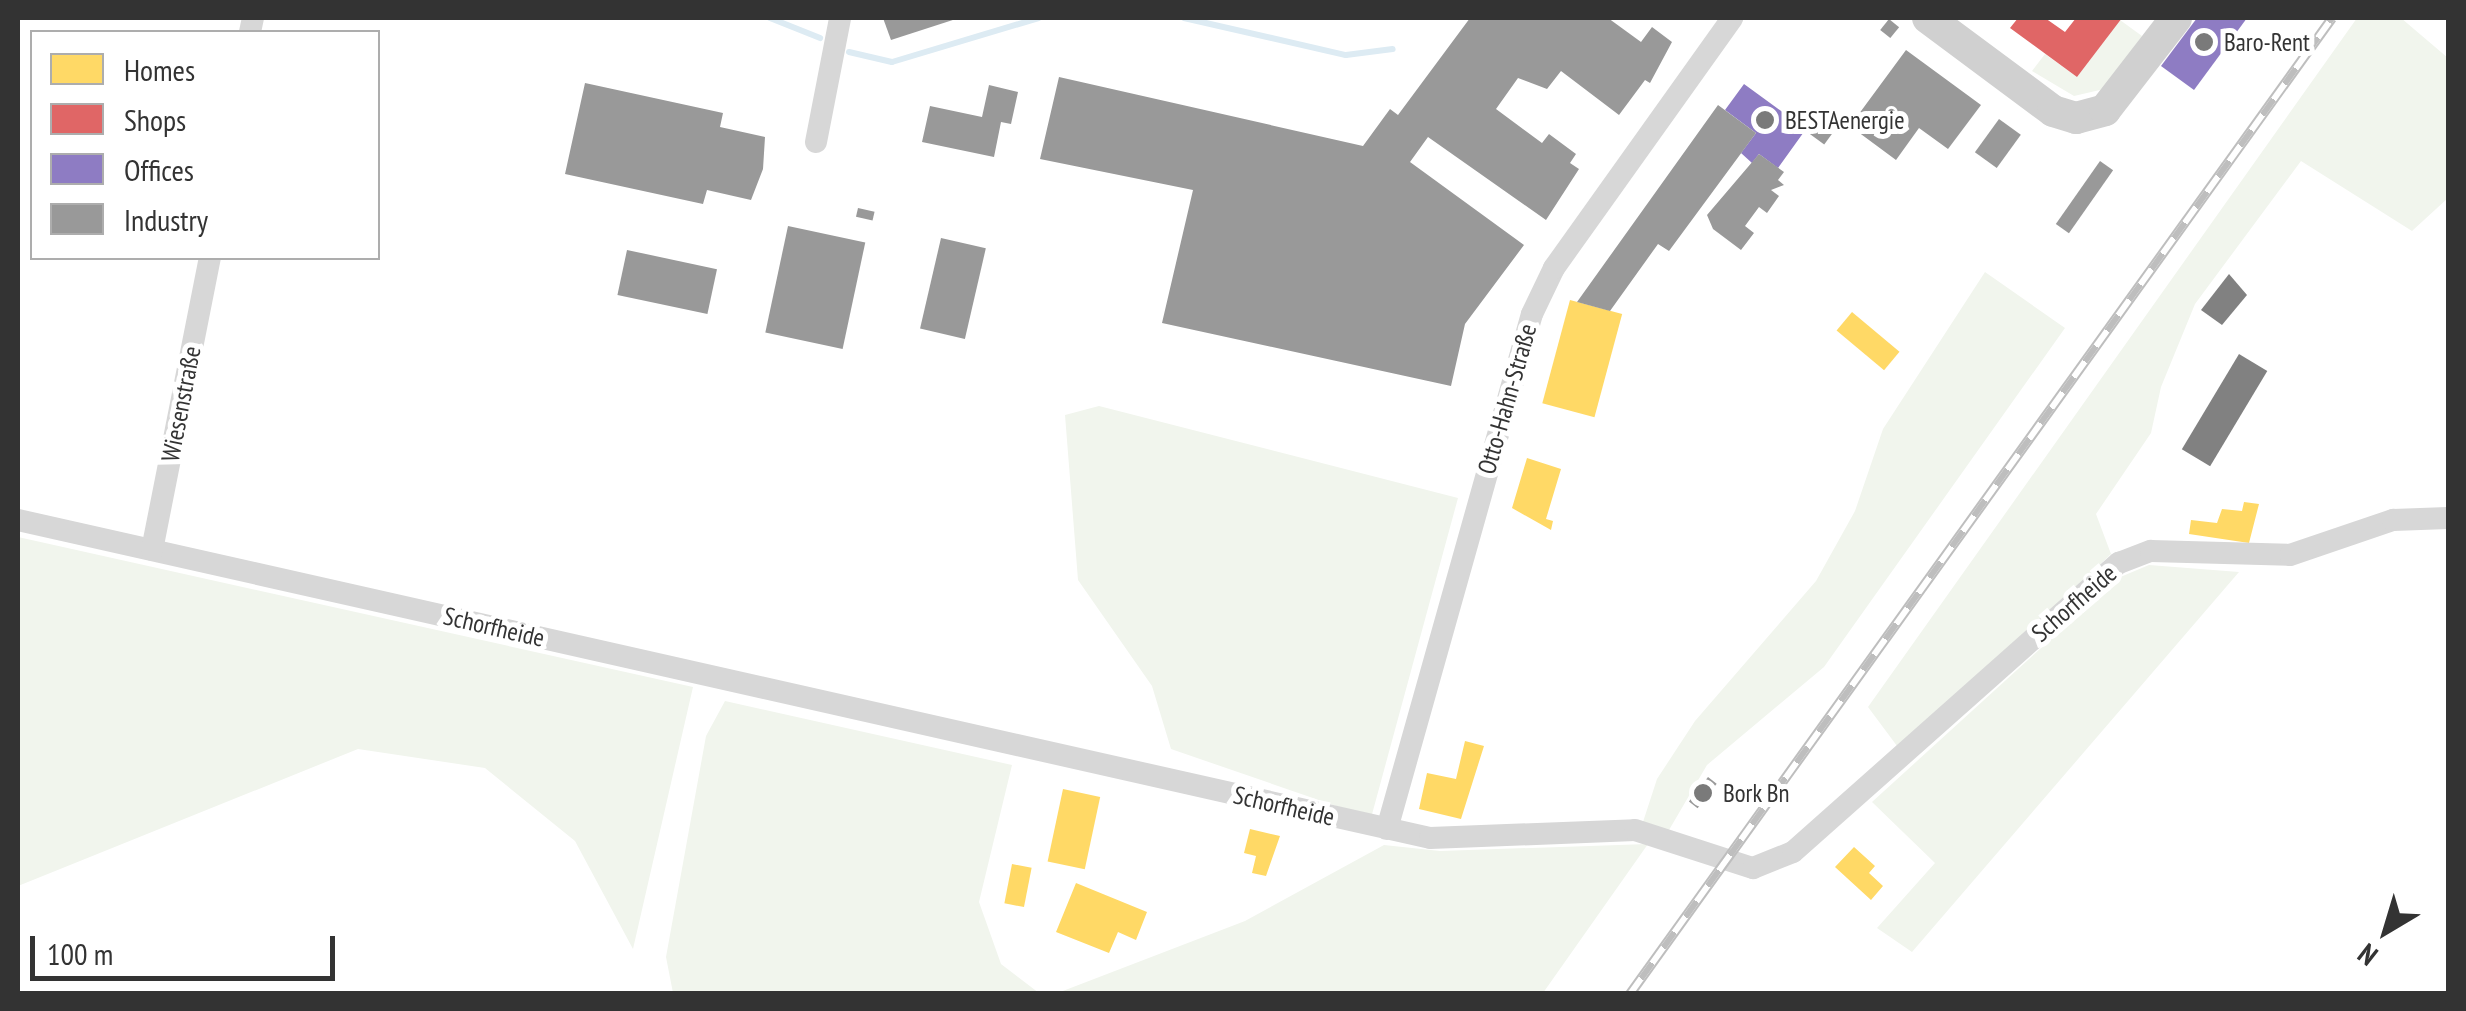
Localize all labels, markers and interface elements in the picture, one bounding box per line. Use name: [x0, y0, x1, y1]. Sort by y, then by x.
place label: Baro-Rent: [2224, 27, 2310, 57]
legend: [30, 30, 380, 260]
marker: Baro-Rent: [2193, 31, 2215, 53]
text: Homes: [124, 50, 195, 89]
text: Shops: [124, 100, 186, 139]
place label: BESTAenergie: [1785, 105, 1905, 135]
marker: BESTAenergie: [1754, 109, 1776, 131]
text: Offices: [124, 150, 194, 189]
text: Industry: [124, 200, 208, 239]
street label: Otto-Hahn-Straße: [1471, 320, 1543, 478]
street label: Wiesenstraße: [155, 344, 207, 464]
street label: Schorfheide: [2025, 558, 2123, 648]
street label: Schorfheide: [441, 601, 547, 653]
place label: Bork Bn: [1723, 778, 1790, 808]
street label: Schorfheide: [1231, 780, 1337, 832]
marker: Bork Bn: [1692, 782, 1714, 804]
north arrow: [2336, 881, 2436, 981]
scale bar: [35, 916, 340, 978]
text: 100 m: [47, 934, 113, 973]
text: N: [2350, 936, 2385, 974]

